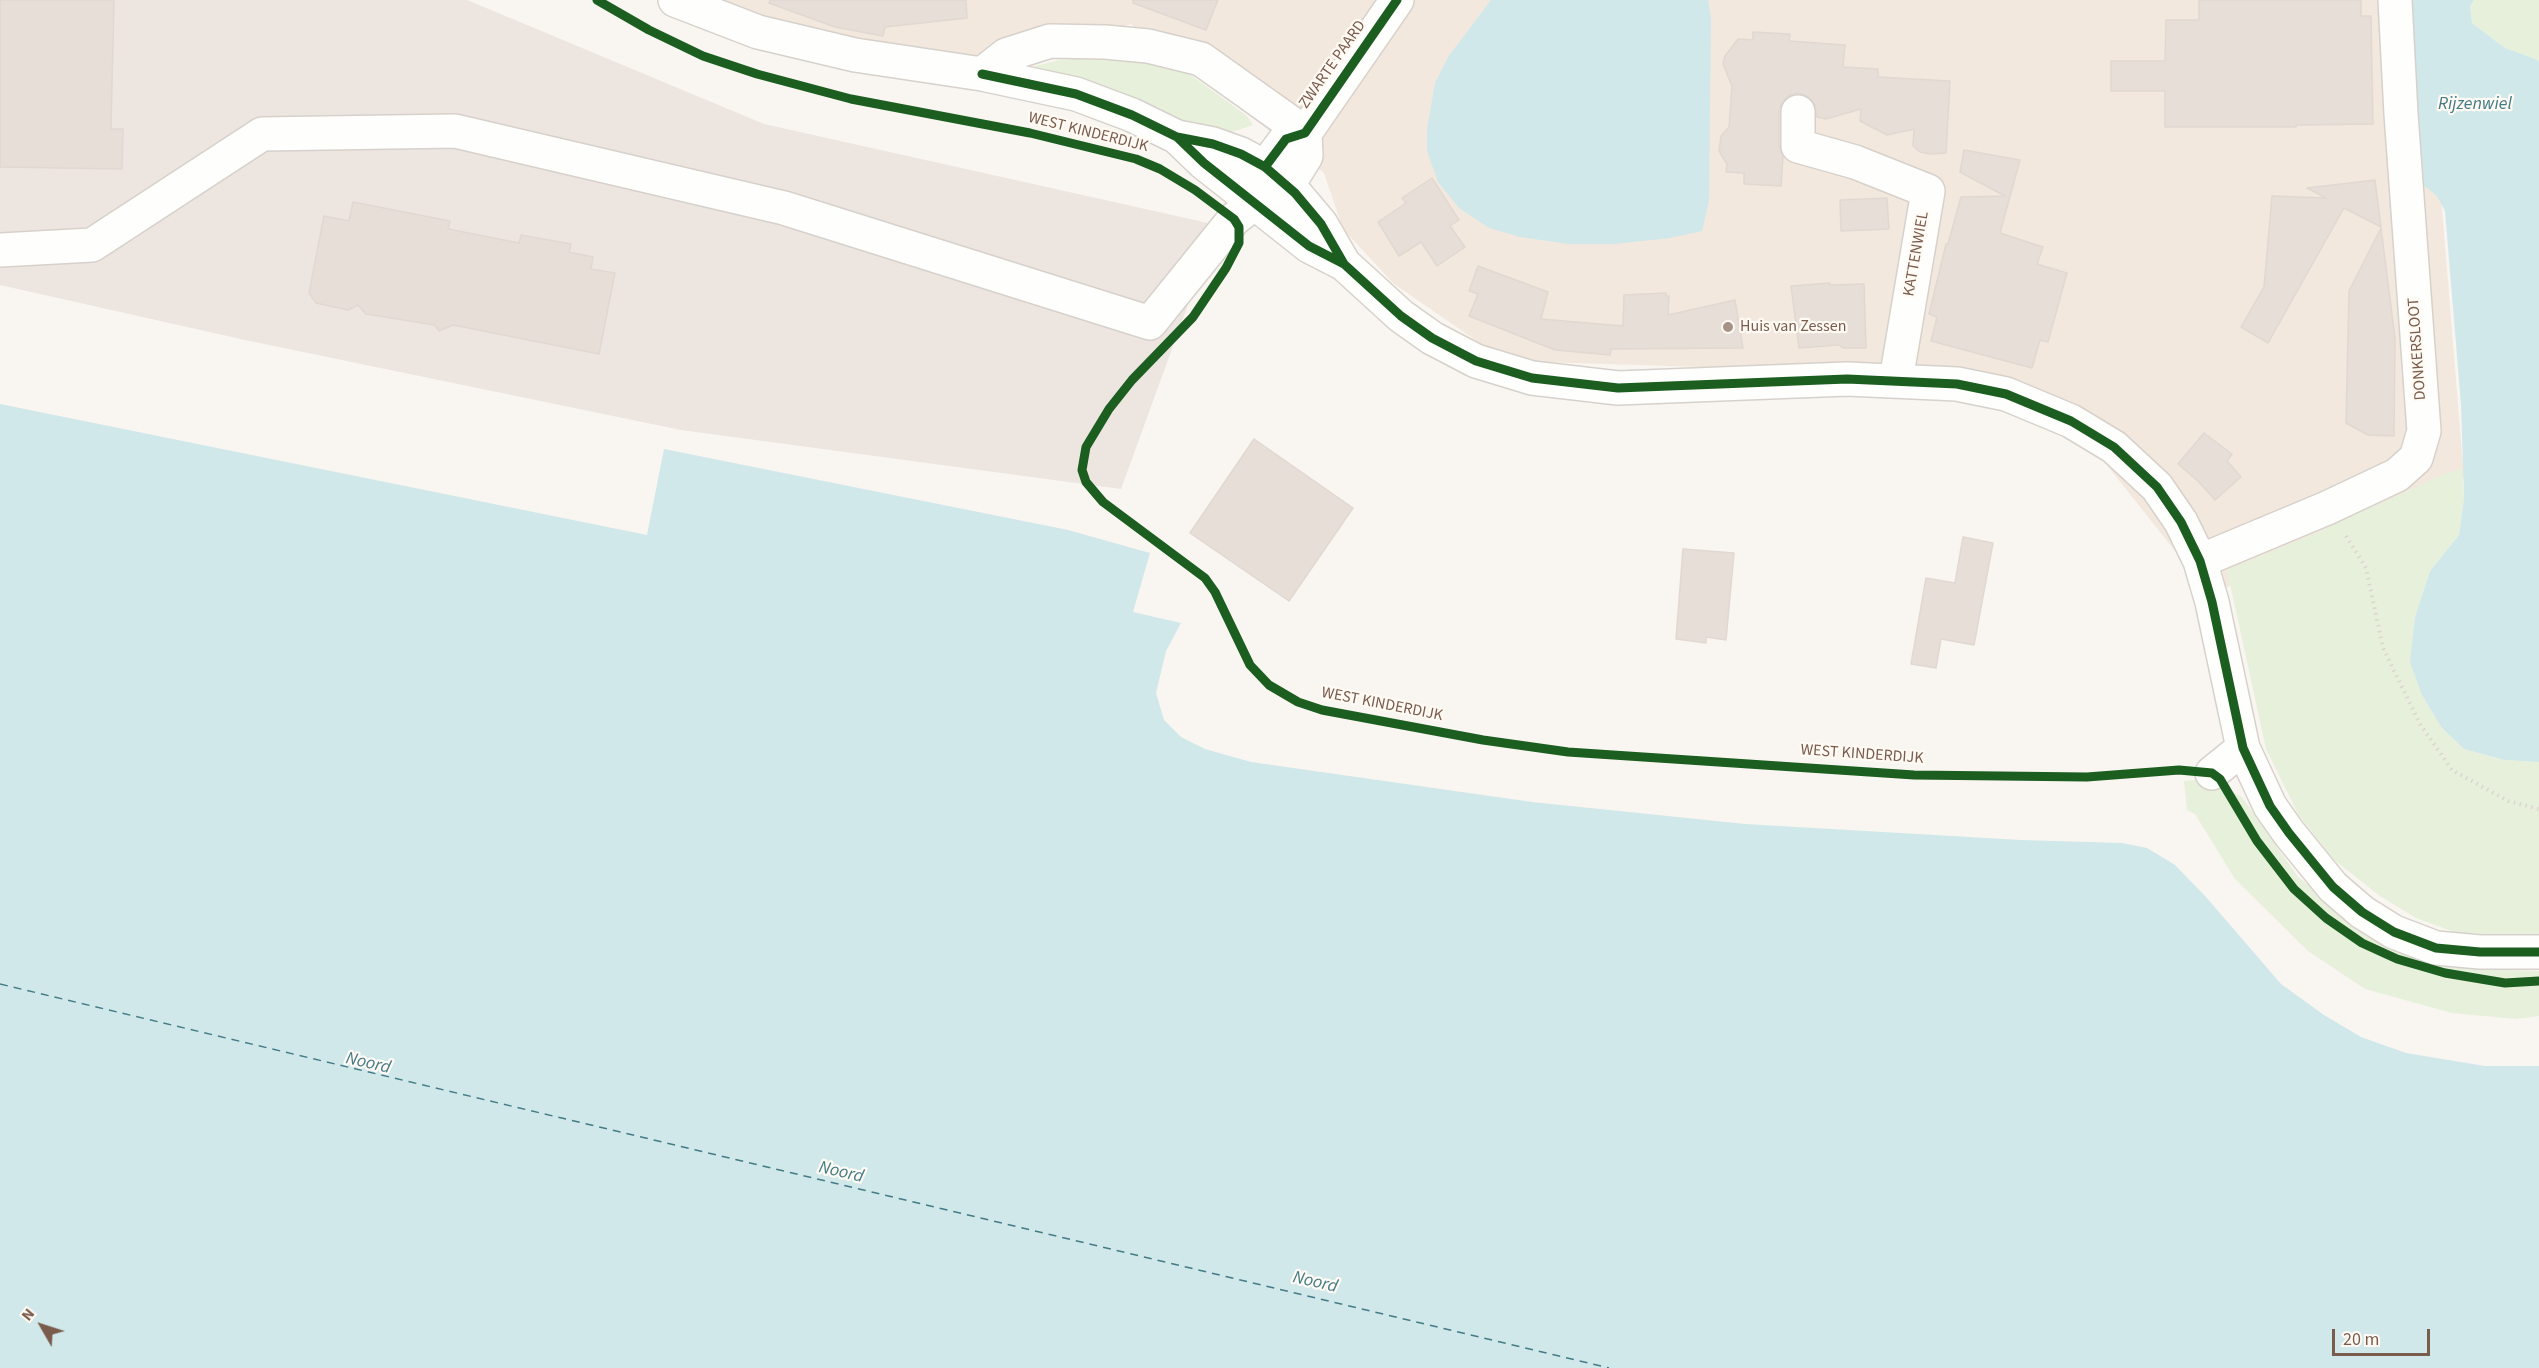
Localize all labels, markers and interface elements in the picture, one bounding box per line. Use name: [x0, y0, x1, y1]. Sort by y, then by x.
street label: ZWARTE PAARD: [1295, 17, 1371, 113]
water label: Rijzenwiel: [2438, 94, 2512, 116]
street label: WEST KINDERDIJK: [1026, 109, 1150, 157]
street label: KATTENWIEL: [1900, 210, 1934, 298]
street label: DONKERSLOOT: [2405, 297, 2431, 401]
place label: Huis van Zessen: [1740, 317, 1846, 337]
marker: Huis van Zessen: [1721, 320, 1735, 334]
street label: WEST KINDERDIJK: [1320, 684, 1444, 726]
street label: WEST KINDERDIJK: [1800, 741, 1924, 769]
water label: Noord: [344, 1048, 392, 1080]
water label: Noord: [817, 1157, 865, 1189]
water label: Noord: [1291, 1267, 1339, 1299]
north arrow: [12, 1296, 72, 1356]
text: N: [16, 1304, 40, 1326]
scale bar: [2335, 1317, 2432, 1355]
text: 20 m: [2343, 1327, 2379, 1352]

